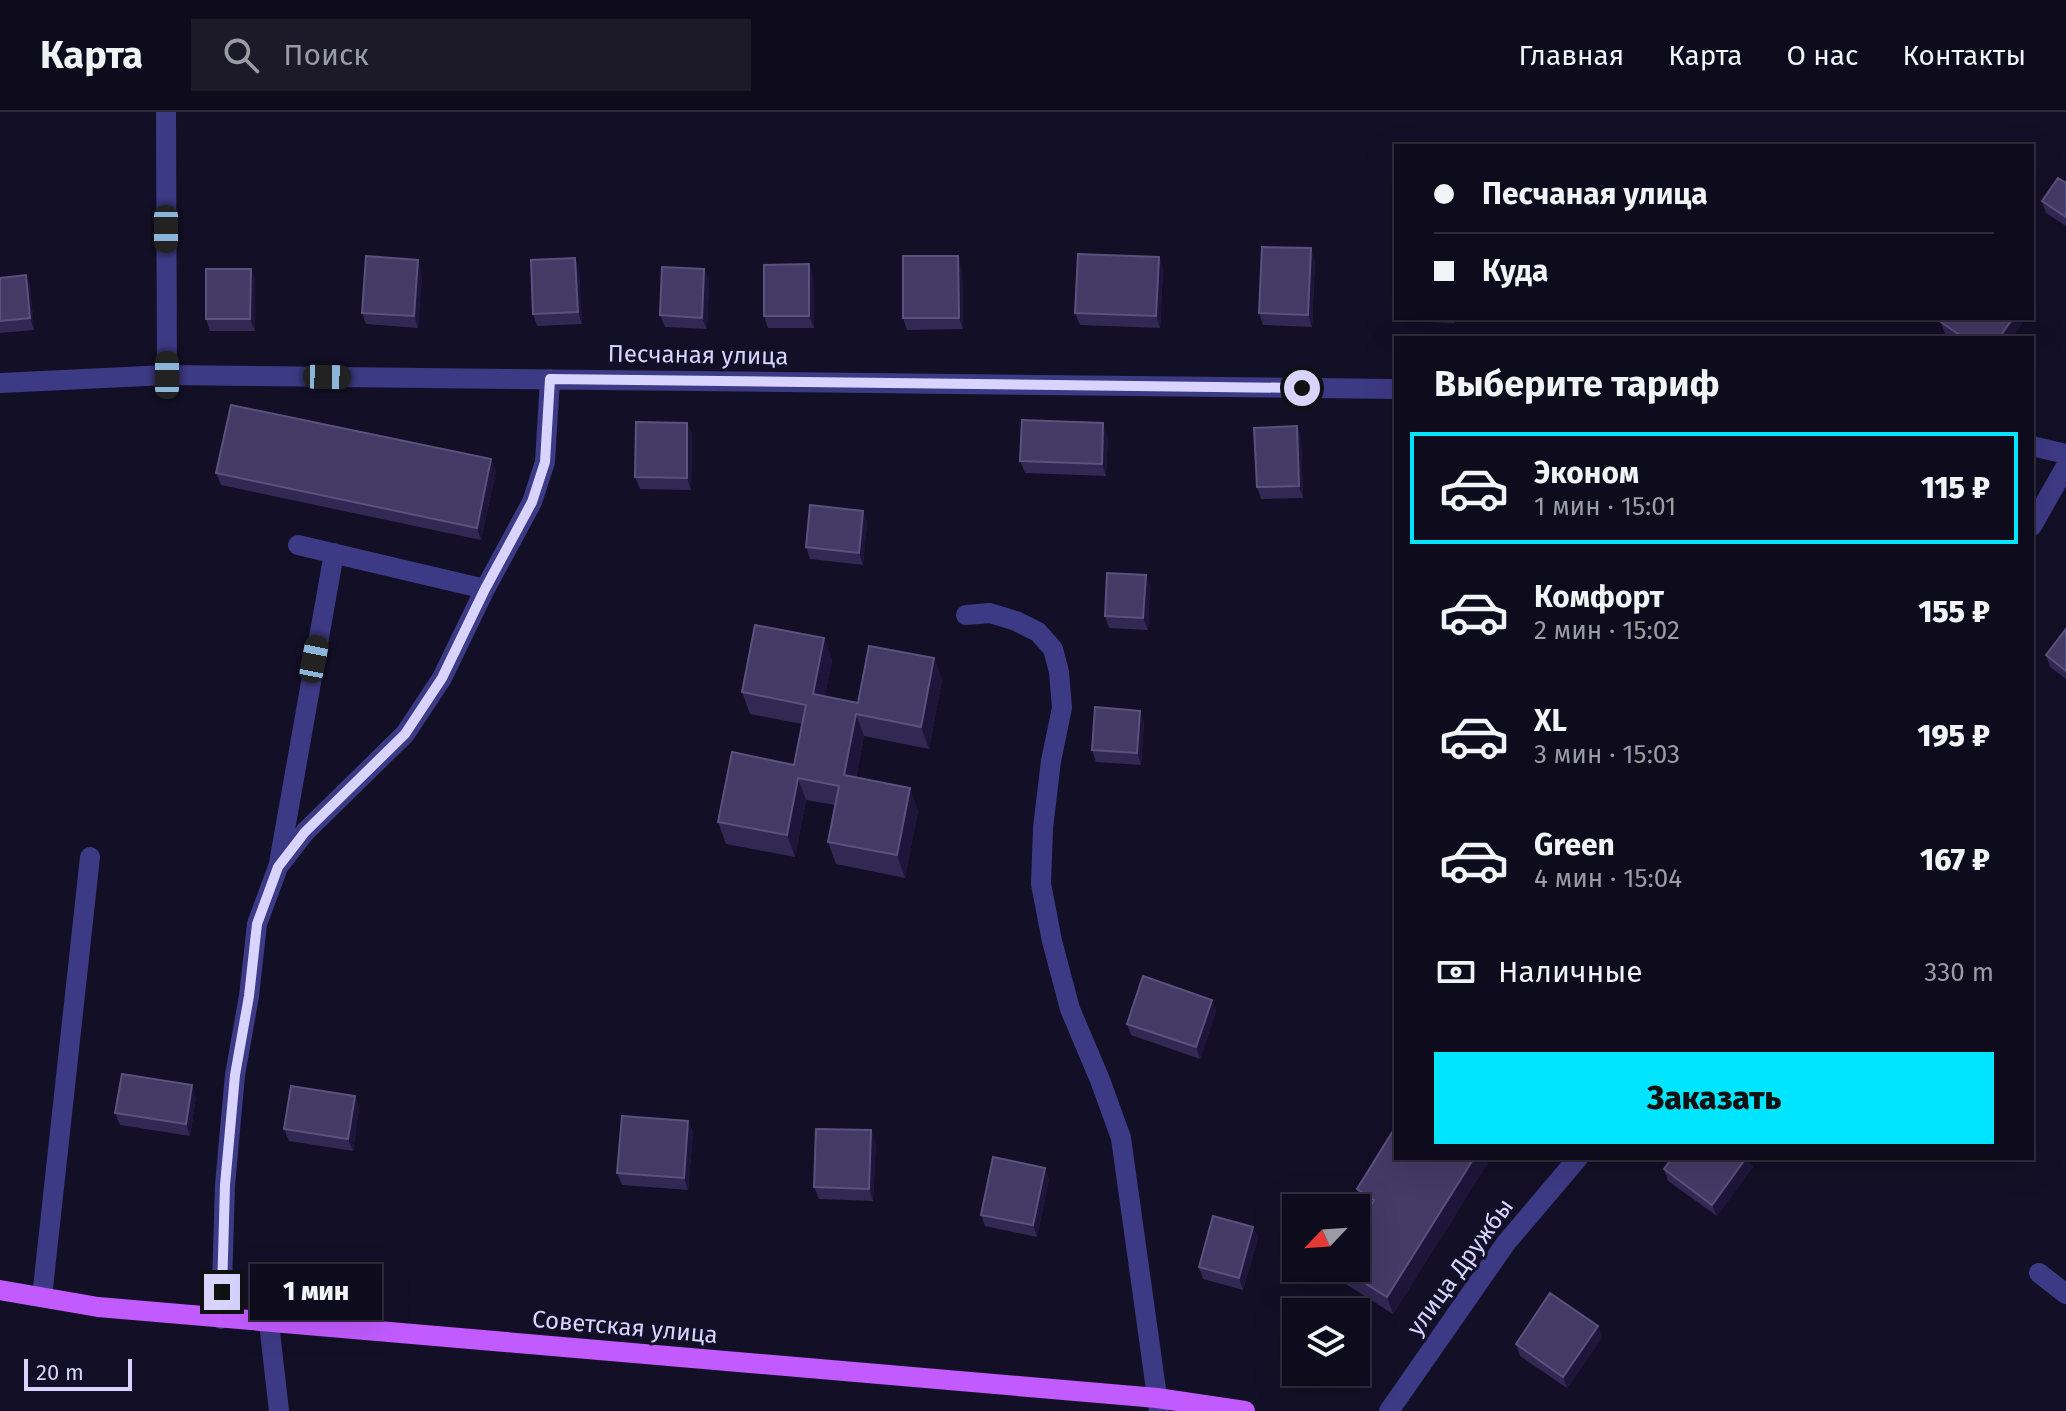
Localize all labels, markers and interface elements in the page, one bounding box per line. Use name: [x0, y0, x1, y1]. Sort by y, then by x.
search box: [191, 19, 751, 91]
text: Карта: [40, 32, 143, 78]
icon: search: [219, 33, 263, 77]
text: Поиск: [283, 37, 369, 73]
text: Главная: [1518, 39, 1624, 72]
text: Карта: [1668, 39, 1742, 72]
text: О нас: [1786, 39, 1858, 72]
text: Контакты: [1902, 39, 2026, 72]
text: Песчаная улица: [1482, 176, 1708, 212]
car: [154, 205, 178, 253]
text: Куда: [1482, 253, 1548, 289]
street label: Песчаная улица: [607, 339, 789, 371]
car: [155, 351, 179, 399]
text: Выберите тариф: [1434, 362, 1720, 406]
car: [303, 365, 351, 389]
route start: [1284, 370, 1320, 406]
icon: car: [1438, 452, 1510, 524]
text: Эконом: [1534, 455, 1639, 491]
text: 115 ₽: [1921, 470, 1990, 506]
text: 1 мин · 15:01: [1534, 491, 1676, 522]
icon: car: [1438, 576, 1510, 648]
text: Комфорт: [1534, 579, 1664, 615]
text: 155 ₽: [1918, 594, 1990, 630]
text: 2 мин · 15:02: [1534, 615, 1680, 646]
car: [298, 633, 330, 685]
icon: car: [1438, 700, 1510, 772]
text: XL: [1534, 703, 1567, 739]
text: 195 ₽: [1917, 718, 1990, 754]
text: 3 мин · 15:03: [1534, 739, 1680, 770]
icon: car: [1438, 824, 1510, 896]
text: Green: [1534, 827, 1615, 863]
text: 167 ₽: [1920, 842, 1990, 878]
text: 4 мин · 15:04: [1534, 863, 1682, 894]
icon: cash: [1434, 950, 1478, 994]
text: Наличные: [1498, 954, 1643, 990]
text: 330 m: [1924, 957, 1994, 988]
button: Заказать: [1434, 1052, 1994, 1144]
street label: улица Дружбы: [1401, 1193, 1519, 1341]
north arrow: [1282, 1194, 1370, 1282]
map controls: [1282, 1194, 1370, 1386]
callout: 1 мин: [250, 1264, 382, 1320]
route end: [204, 1274, 240, 1310]
text: 1 мин: [283, 1276, 349, 1307]
button: layers: [1282, 1298, 1370, 1386]
street label: Советская улица: [531, 1305, 719, 1349]
scale bar: [24, 1355, 132, 1391]
text: 20 m: [36, 1359, 84, 1386]

